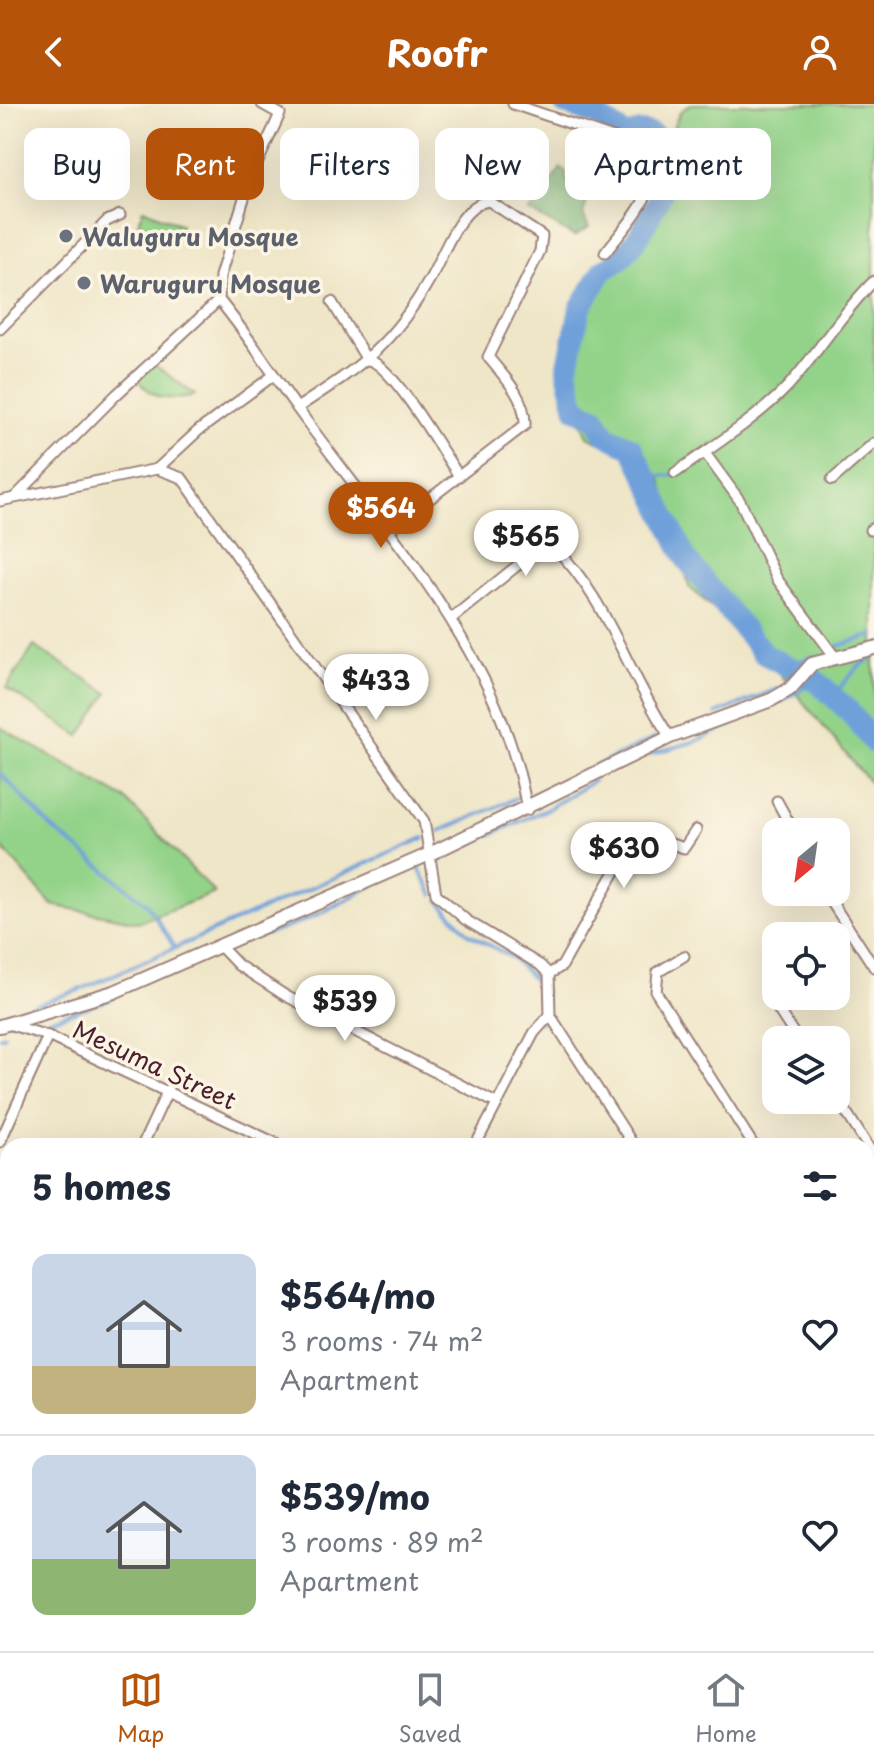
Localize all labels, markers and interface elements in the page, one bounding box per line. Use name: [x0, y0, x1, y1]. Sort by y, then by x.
text: Roofr: [386, 25, 488, 79]
icon: back: [32, 30, 76, 74]
icon: person: [798, 30, 842, 74]
chip: Buy: [24, 128, 130, 200]
chip: Rent: [146, 128, 264, 200]
chip: Filters: [280, 128, 419, 200]
chip: New: [435, 128, 549, 200]
chip: Apartment: [565, 128, 771, 200]
place label: Waluguru Mosque: [82, 218, 299, 254]
marker: Waluguru Mosque: [57, 227, 75, 245]
place label: Waruguru Mosque: [100, 265, 321, 301]
marker: Waruguru Mosque: [75, 274, 93, 292]
pin: $564: [334, 482, 428, 550]
text: $564: [346, 488, 416, 527]
pin: $565: [479, 510, 573, 578]
text: $565: [492, 516, 560, 555]
pin: $433: [329, 654, 423, 722]
text: $433: [342, 660, 410, 699]
north arrow: [762, 818, 850, 906]
map controls: [762, 818, 850, 1114]
pin: $630: [577, 822, 671, 890]
text: $630: [588, 828, 660, 867]
button: locate: [762, 922, 850, 1010]
pin: $539: [298, 975, 392, 1043]
text: $539: [312, 981, 378, 1020]
street label: Mesuma Street: [67, 1010, 243, 1118]
button: layers: [762, 1026, 850, 1114]
text: 5 homes: [32, 1160, 171, 1212]
icon: filters: [798, 1164, 842, 1208]
text: $564/mo: [280, 1269, 435, 1321]
icon: home: [96, 1286, 192, 1382]
icon: heart: [798, 1312, 842, 1356]
text: 3 rooms · 74 m²: [280, 1321, 484, 1360]
text: Apartment: [280, 1360, 419, 1399]
text: $539/mo: [280, 1470, 430, 1522]
icon: home: [96, 1487, 192, 1583]
icon: heart: [798, 1513, 842, 1557]
text: 3 rooms · 89 m²: [280, 1522, 484, 1561]
text: Apartment: [280, 1561, 419, 1600]
tab: Map: [117, 1668, 164, 1749]
tab: Saved: [399, 1668, 461, 1749]
tab: Home: [696, 1668, 757, 1749]

